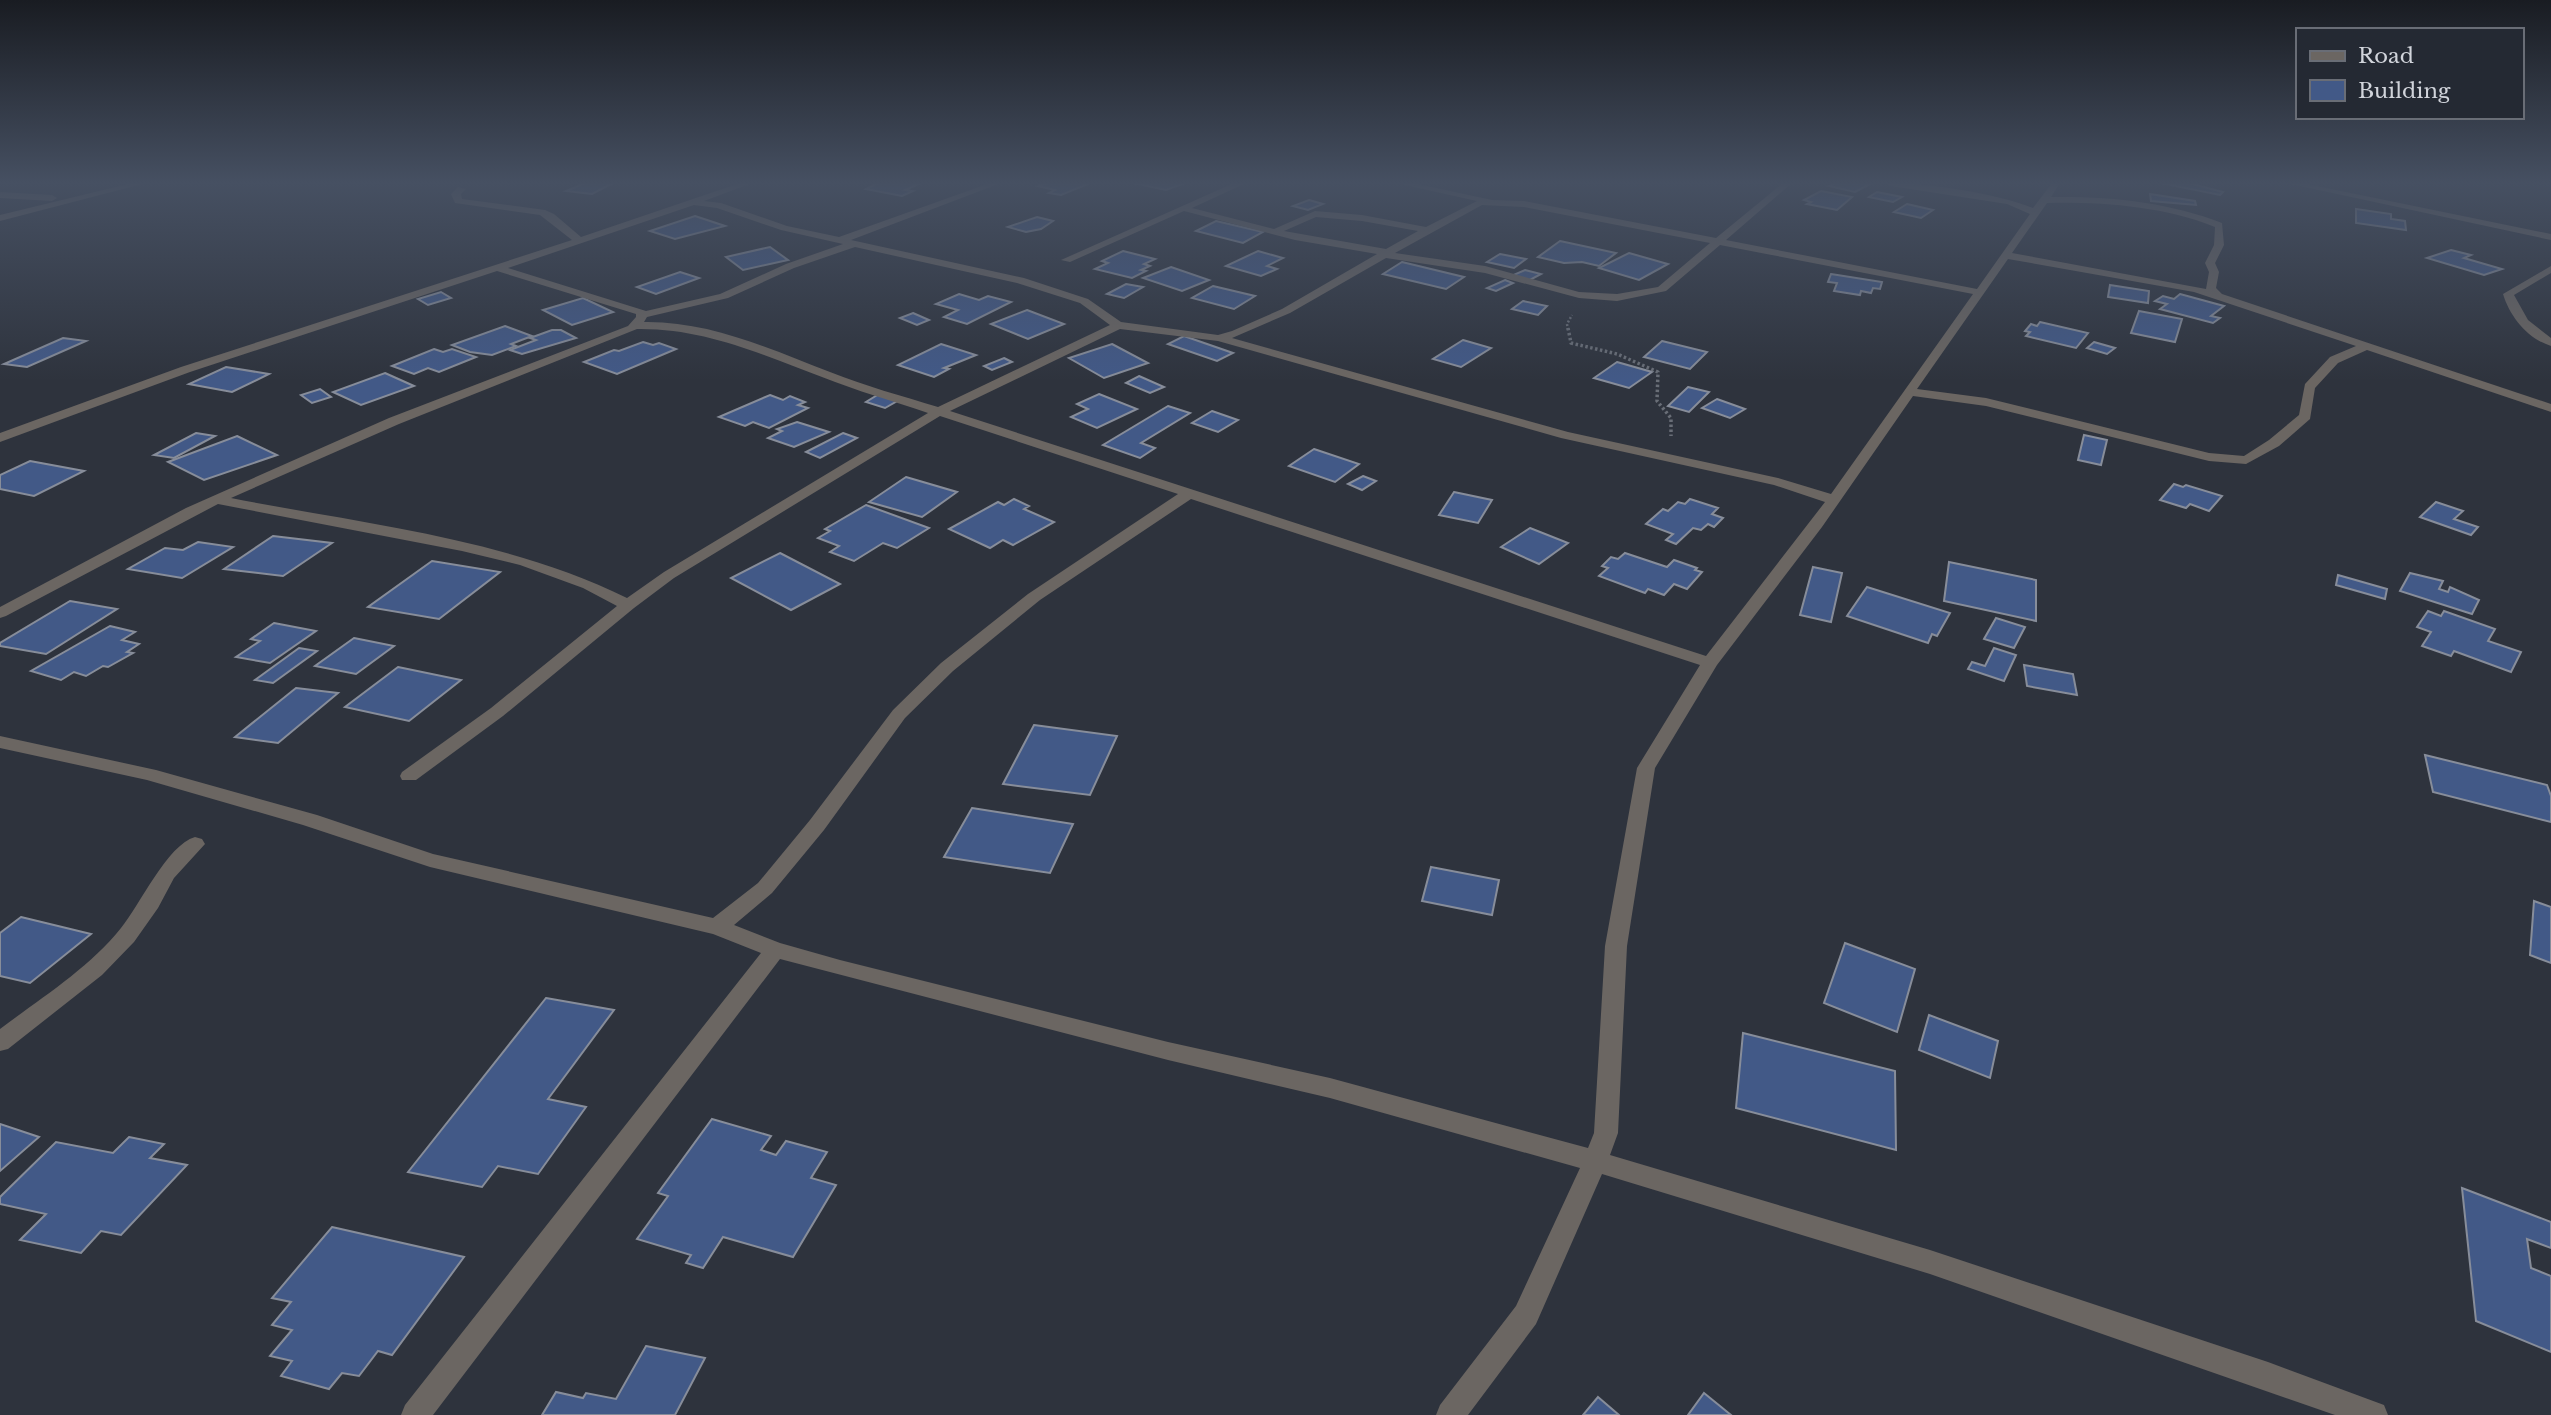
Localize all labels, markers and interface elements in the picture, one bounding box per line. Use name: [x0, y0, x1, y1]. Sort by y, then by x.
legend: [2296, 28, 2523, 119]
text: Road: [2358, 43, 2414, 69]
text: Building: [2358, 78, 2451, 104]

